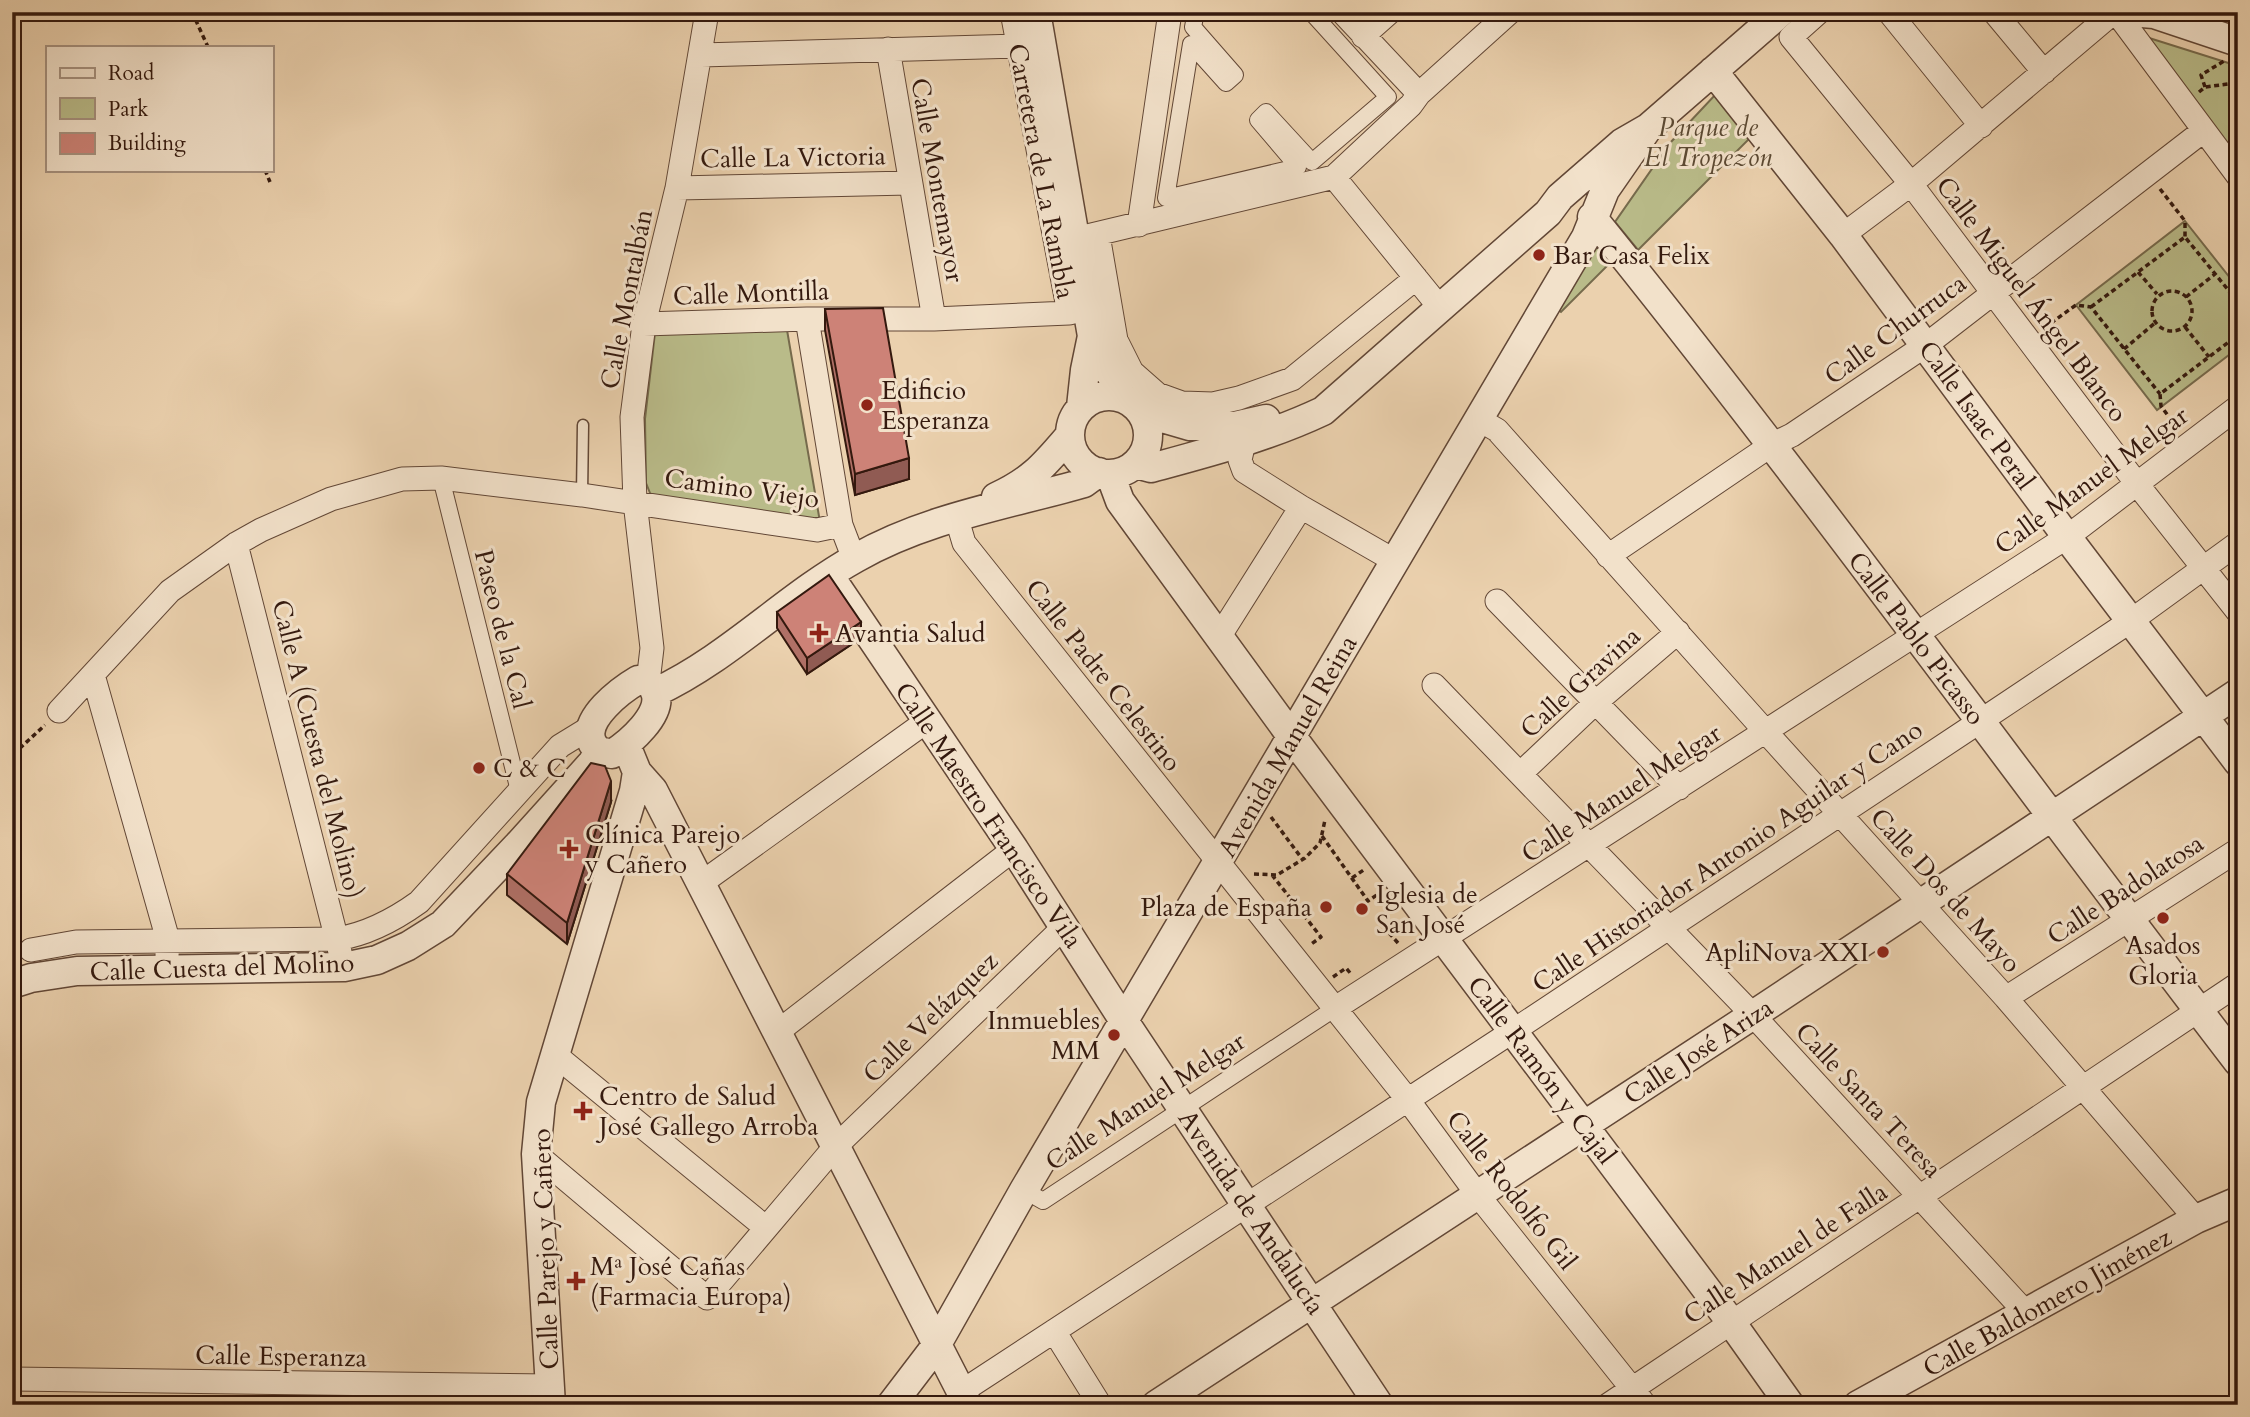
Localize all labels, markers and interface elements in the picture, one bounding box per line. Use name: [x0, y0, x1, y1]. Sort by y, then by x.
street label: Carretera de La Rambla: [1000, 41, 1083, 302]
legend: [46, 46, 273, 172]
text: Road: [108, 59, 154, 88]
street label: Calle Montemayor: [902, 75, 973, 286]
text: Park: [108, 95, 149, 124]
park label: Parque de El Tropezón: [1644, 110, 1772, 175]
text: Building: [108, 129, 186, 158]
street label: Calle La Victoria: [700, 138, 886, 177]
street label: Calle Miguel Ángel Blanco: [1928, 170, 2135, 429]
street label: Calle Montalbán: [592, 206, 661, 392]
place label: Bar Casa Felix: [1553, 238, 1710, 273]
marker: Bar Casa Felix: [1531, 247, 1547, 263]
street label: Calle Churruca: [1817, 266, 1973, 393]
street label: Calle Montilla: [672, 273, 830, 314]
street label: Calle Isaac Peral: [1911, 334, 2043, 497]
place label: Edificio Esperanza: [881, 373, 990, 438]
marker: Edificio Esperanza: [859, 397, 875, 413]
street label: Calle Manuel Melgar: [1987, 398, 2196, 563]
street label: Camino Viejo: [662, 460, 822, 517]
street label: Calle Pablo Picasso: [1840, 544, 1993, 732]
street label: Paseo de la Cal: [466, 546, 539, 713]
street label: Calle Padre Celestino: [1017, 572, 1190, 779]
street label: Calle A (Cuesta del Molino): [263, 596, 372, 902]
place label: Avantia Salud: [835, 616, 986, 651]
street label: Calle Gravina: [1513, 619, 1648, 746]
marker: Avantia Salud: [809, 623, 829, 643]
street label: Avenida Manuel Reina: [1210, 629, 1365, 864]
street label: Calle Maestro Francisco Vila: [886, 676, 1091, 955]
street label: Calle Historiador Antonio Aguilar y Cano: [1525, 712, 1929, 1001]
street label: Calle Manuel Melgar: [1515, 715, 1728, 871]
place label: C & C: [493, 751, 566, 786]
marker: C & C: [471, 760, 487, 776]
street label: Calle Dos de Mayo: [1862, 801, 2029, 980]
place label: Clínica Parejo y Cañero: [584, 817, 740, 882]
street label: Calle Badolatosa: [2040, 826, 2210, 953]
marker: Clínica Parejo y Cañero: [559, 839, 579, 859]
place label: Iglesia de San José: [1376, 877, 1478, 942]
place label: Plaza de España: [1140, 890, 1312, 925]
marker: Plaza de España: [1318, 899, 1334, 915]
marker: Iglesia de San José: [1354, 901, 1370, 917]
marker: Asados Gloria: [2155, 910, 2171, 926]
place label: Asados Gloria: [2125, 928, 2201, 993]
place label: ApliNova XXI: [1705, 935, 1869, 970]
street label: Calle Velázquez: [855, 944, 1006, 1091]
marker: ApliNova XXI: [1875, 944, 1891, 960]
street label: Calle Cuesta del Molino: [89, 945, 355, 990]
street label: Calle Ramón y Cajal: [1459, 969, 1624, 1172]
street label: Calle José Ariza: [1617, 990, 1780, 1113]
place label: Inmuebles MM: [987, 1003, 1100, 1068]
street label: Calle Santa Teresa: [1787, 1015, 1950, 1186]
street label: Calle Manuel Melgar: [1039, 1023, 1252, 1179]
marker: Inmuebles MM: [1106, 1027, 1122, 1043]
place label: Centro de Salud José Gallego Arroba: [595, 1079, 819, 1144]
marker: Centro de Salud José Gallego Arroba: [573, 1101, 593, 1121]
street label: Avenida de Andalucía: [1170, 1103, 1333, 1321]
street label: Calle Rodolfo Gil: [1438, 1103, 1585, 1277]
street label: Calle Parejo y Cañero: [524, 1128, 567, 1370]
street label: Calle Manuel de Falla: [1677, 1174, 1894, 1332]
street label: Calle Baldomero Jiménez: [1917, 1219, 2178, 1385]
place label: Mª José Cañas (Farmacia Europa): [590, 1249, 792, 1314]
marker: Mª José Cañas (Farmacia Europa): [568, 1273, 584, 1289]
street label: Calle Esperanza: [195, 1338, 367, 1375]

